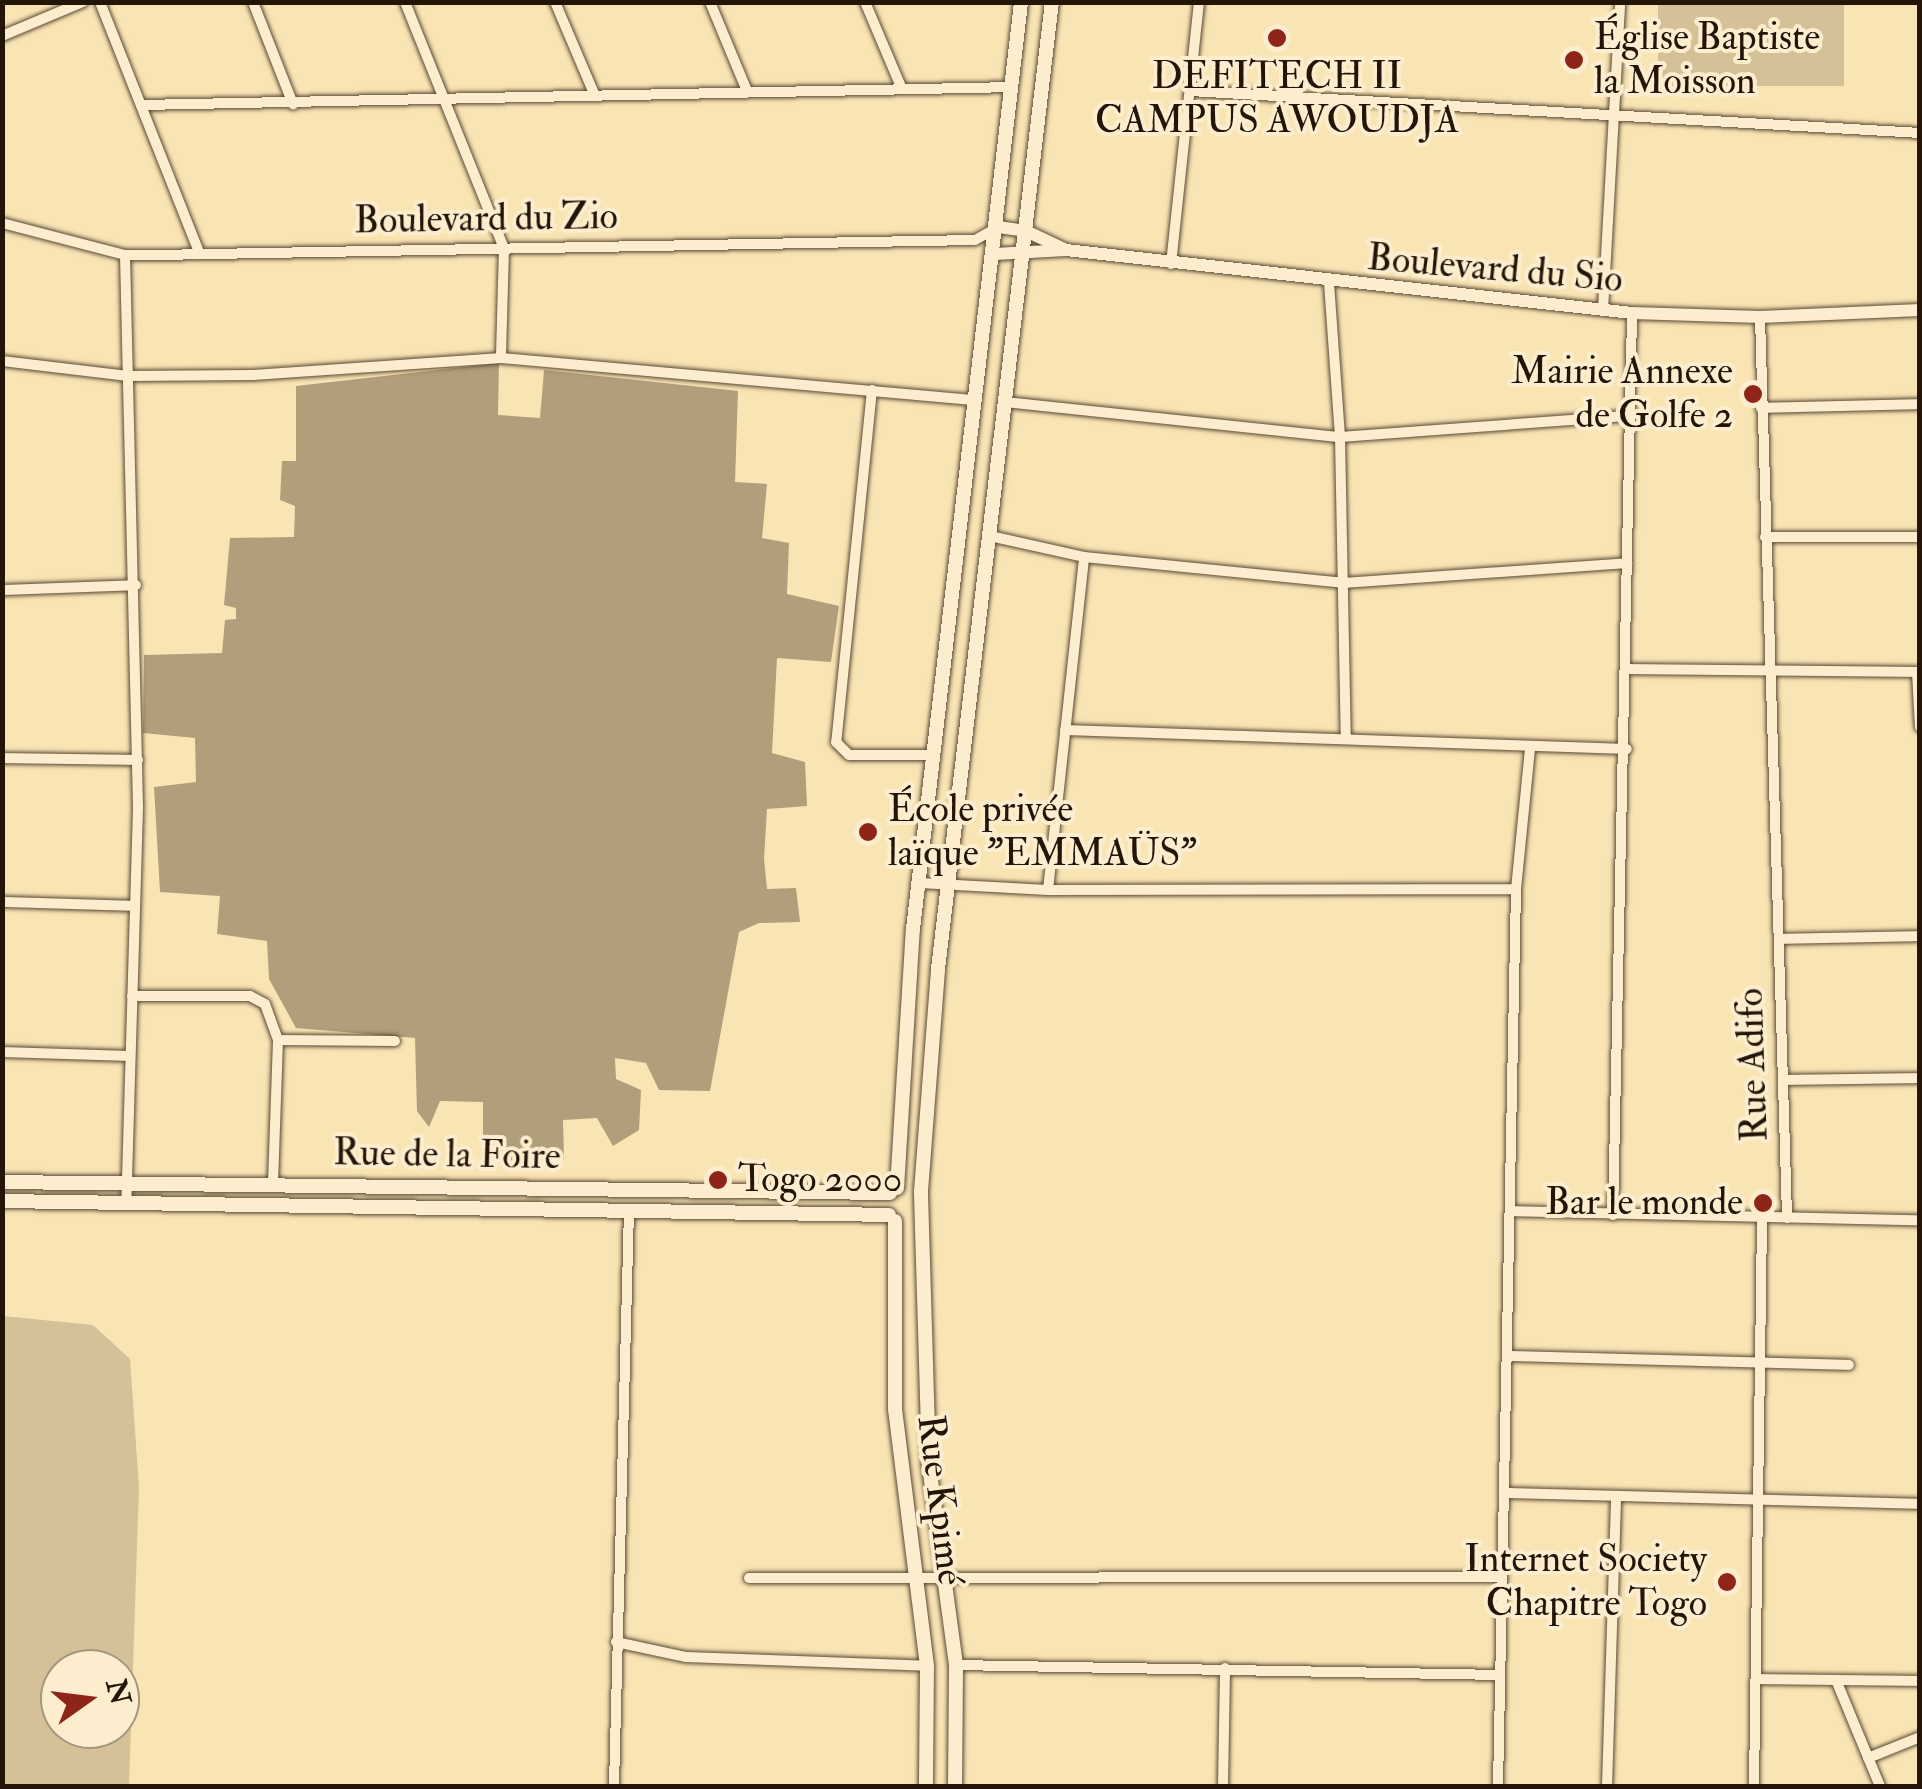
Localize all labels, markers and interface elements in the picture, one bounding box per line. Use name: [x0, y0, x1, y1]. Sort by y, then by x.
place label: Église Baptiste la Moisson: [1594, 15, 1820, 104]
marker: DEFITECH II CAMPUS AWOUDJA: [1266, 27, 1288, 49]
marker: Église Baptiste la Moisson: [1563, 49, 1585, 71]
place label: DEFITECH II CAMPUS AWOUDJA: [1095, 54, 1459, 143]
street label: Boulevard du Zio: [354, 194, 618, 244]
street label: Boulevard du Sio: [1365, 235, 1625, 303]
place label: Mairie Annexe de Golfe 2: [1511, 349, 1733, 438]
marker: Mairie Annexe de Golfe 2: [1742, 383, 1764, 405]
place label: École privée laïque "EMMAÜS": [888, 787, 1197, 876]
marker: École privée laïque "EMMAÜS": [857, 821, 879, 843]
street label: Rue Adifo: [1728, 987, 1778, 1143]
street label: Rue de la Foire: [333, 1130, 561, 1180]
place label: Togo 2000: [738, 1157, 902, 1203]
marker: Togo 2000: [707, 1169, 729, 1191]
place label: Bar le monde: [1545, 1180, 1743, 1226]
marker: Bar le monde: [1752, 1192, 1774, 1214]
street label: Rue Kpimé: [907, 1412, 973, 1588]
place label: Internet Society Chapitre Togo: [1465, 1537, 1707, 1626]
marker: Internet Society Chapitre Togo: [1716, 1571, 1738, 1593]
north arrow: [40, 1649, 140, 1749]
text: N: [98, 1676, 138, 1708]

